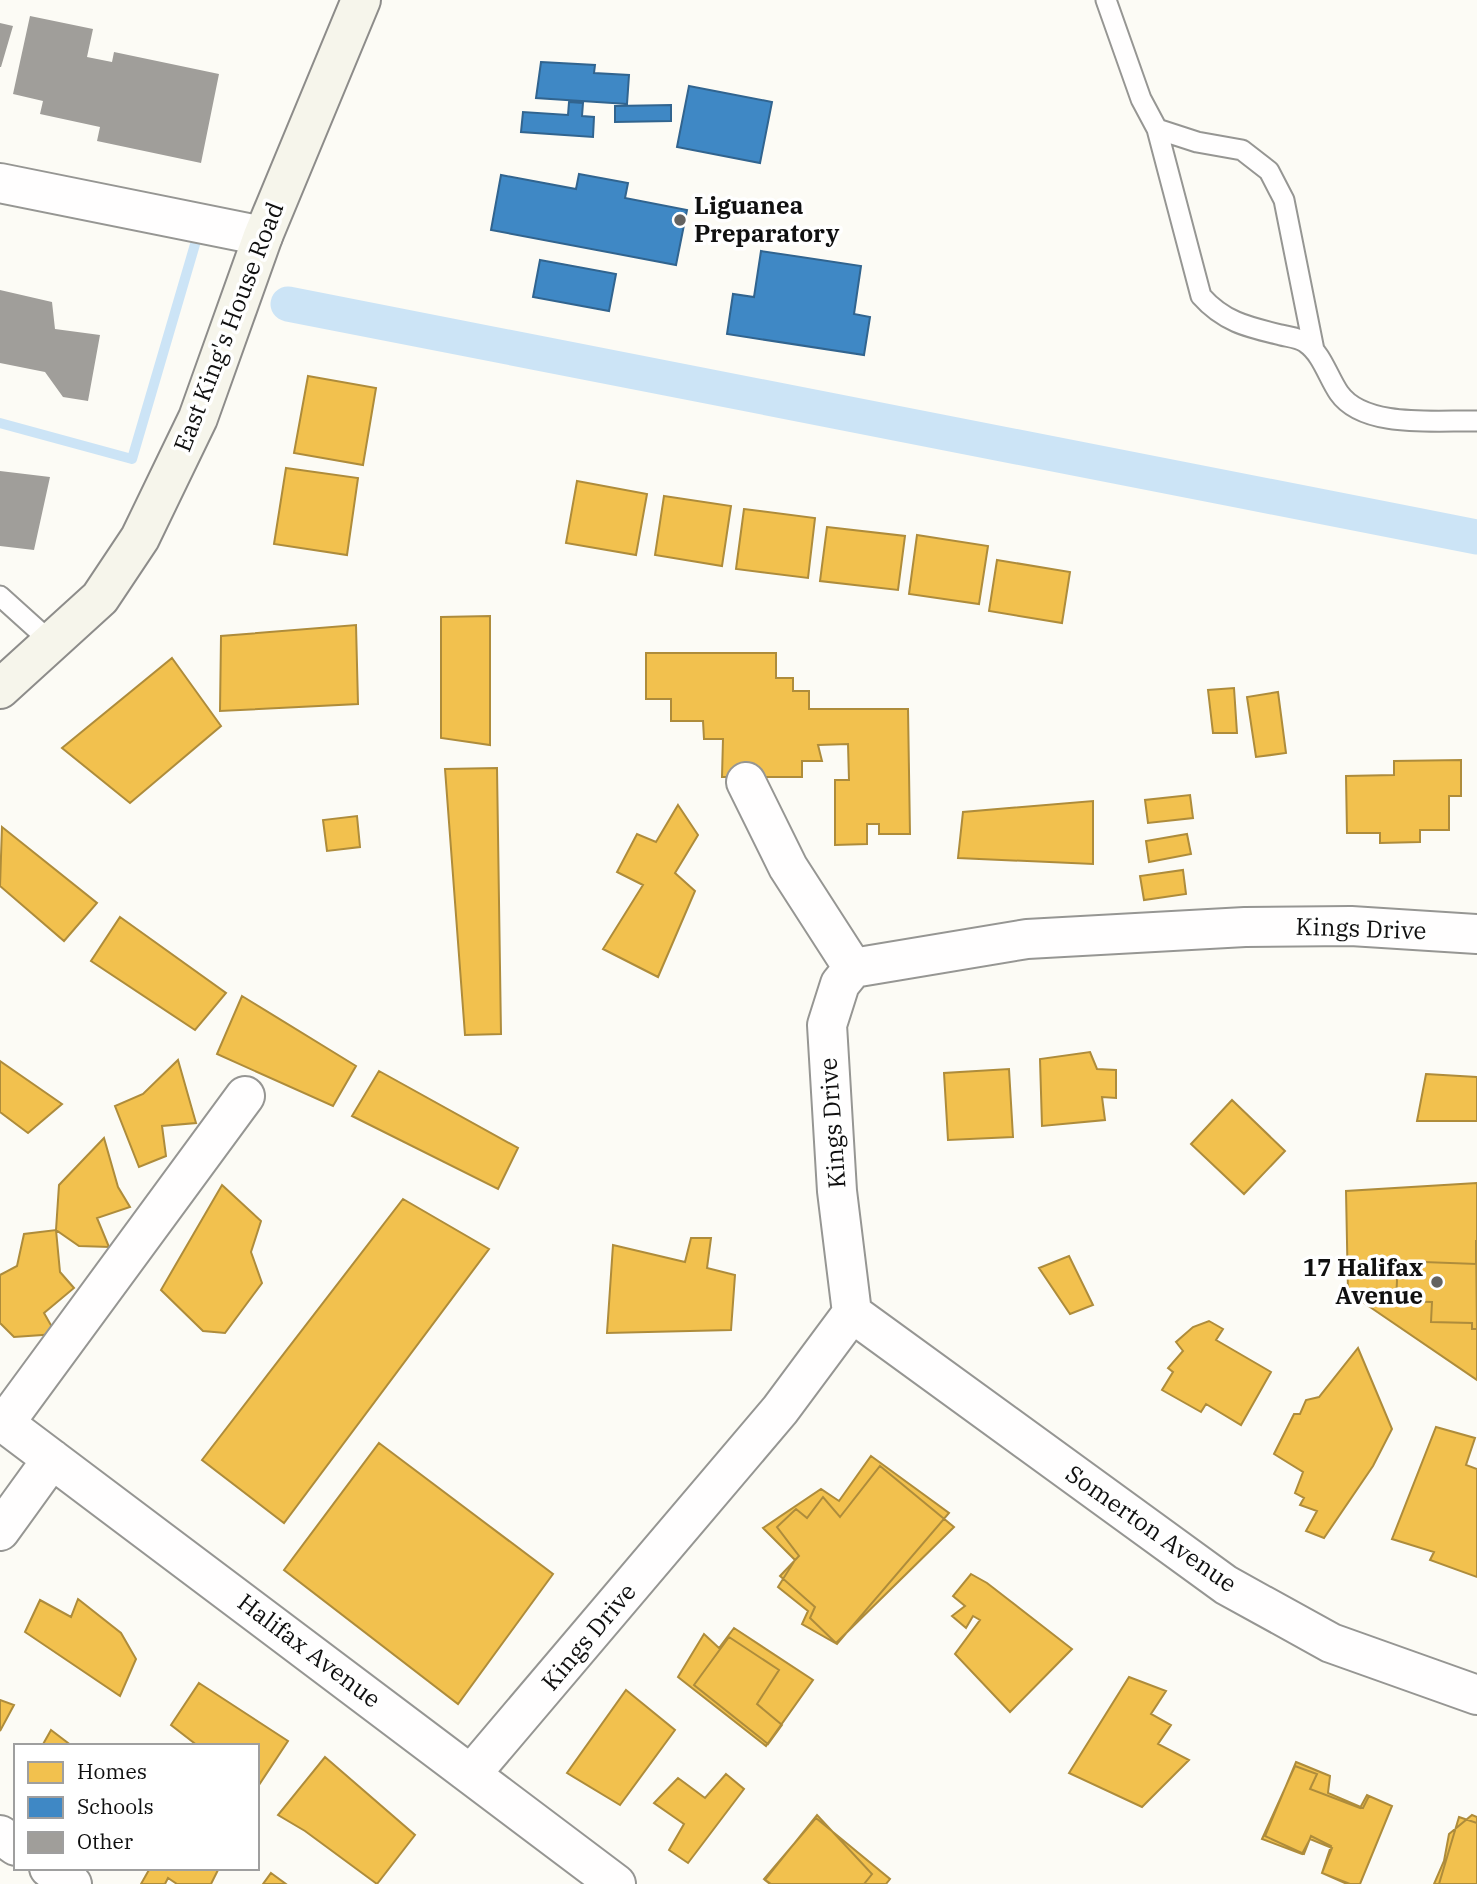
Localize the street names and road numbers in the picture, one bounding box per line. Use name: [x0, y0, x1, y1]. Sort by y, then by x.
street label: East King's House Road: [166, 197, 291, 456]
street label: Kings Drive: [1295, 910, 1427, 946]
street label: Kings Drive: [811, 1057, 853, 1189]
street label: Somerton Avenue: [1060, 1457, 1243, 1599]
street label: Kings Drive: [534, 1576, 643, 1697]
street label: Halifax Avenue: [232, 1586, 388, 1715]

